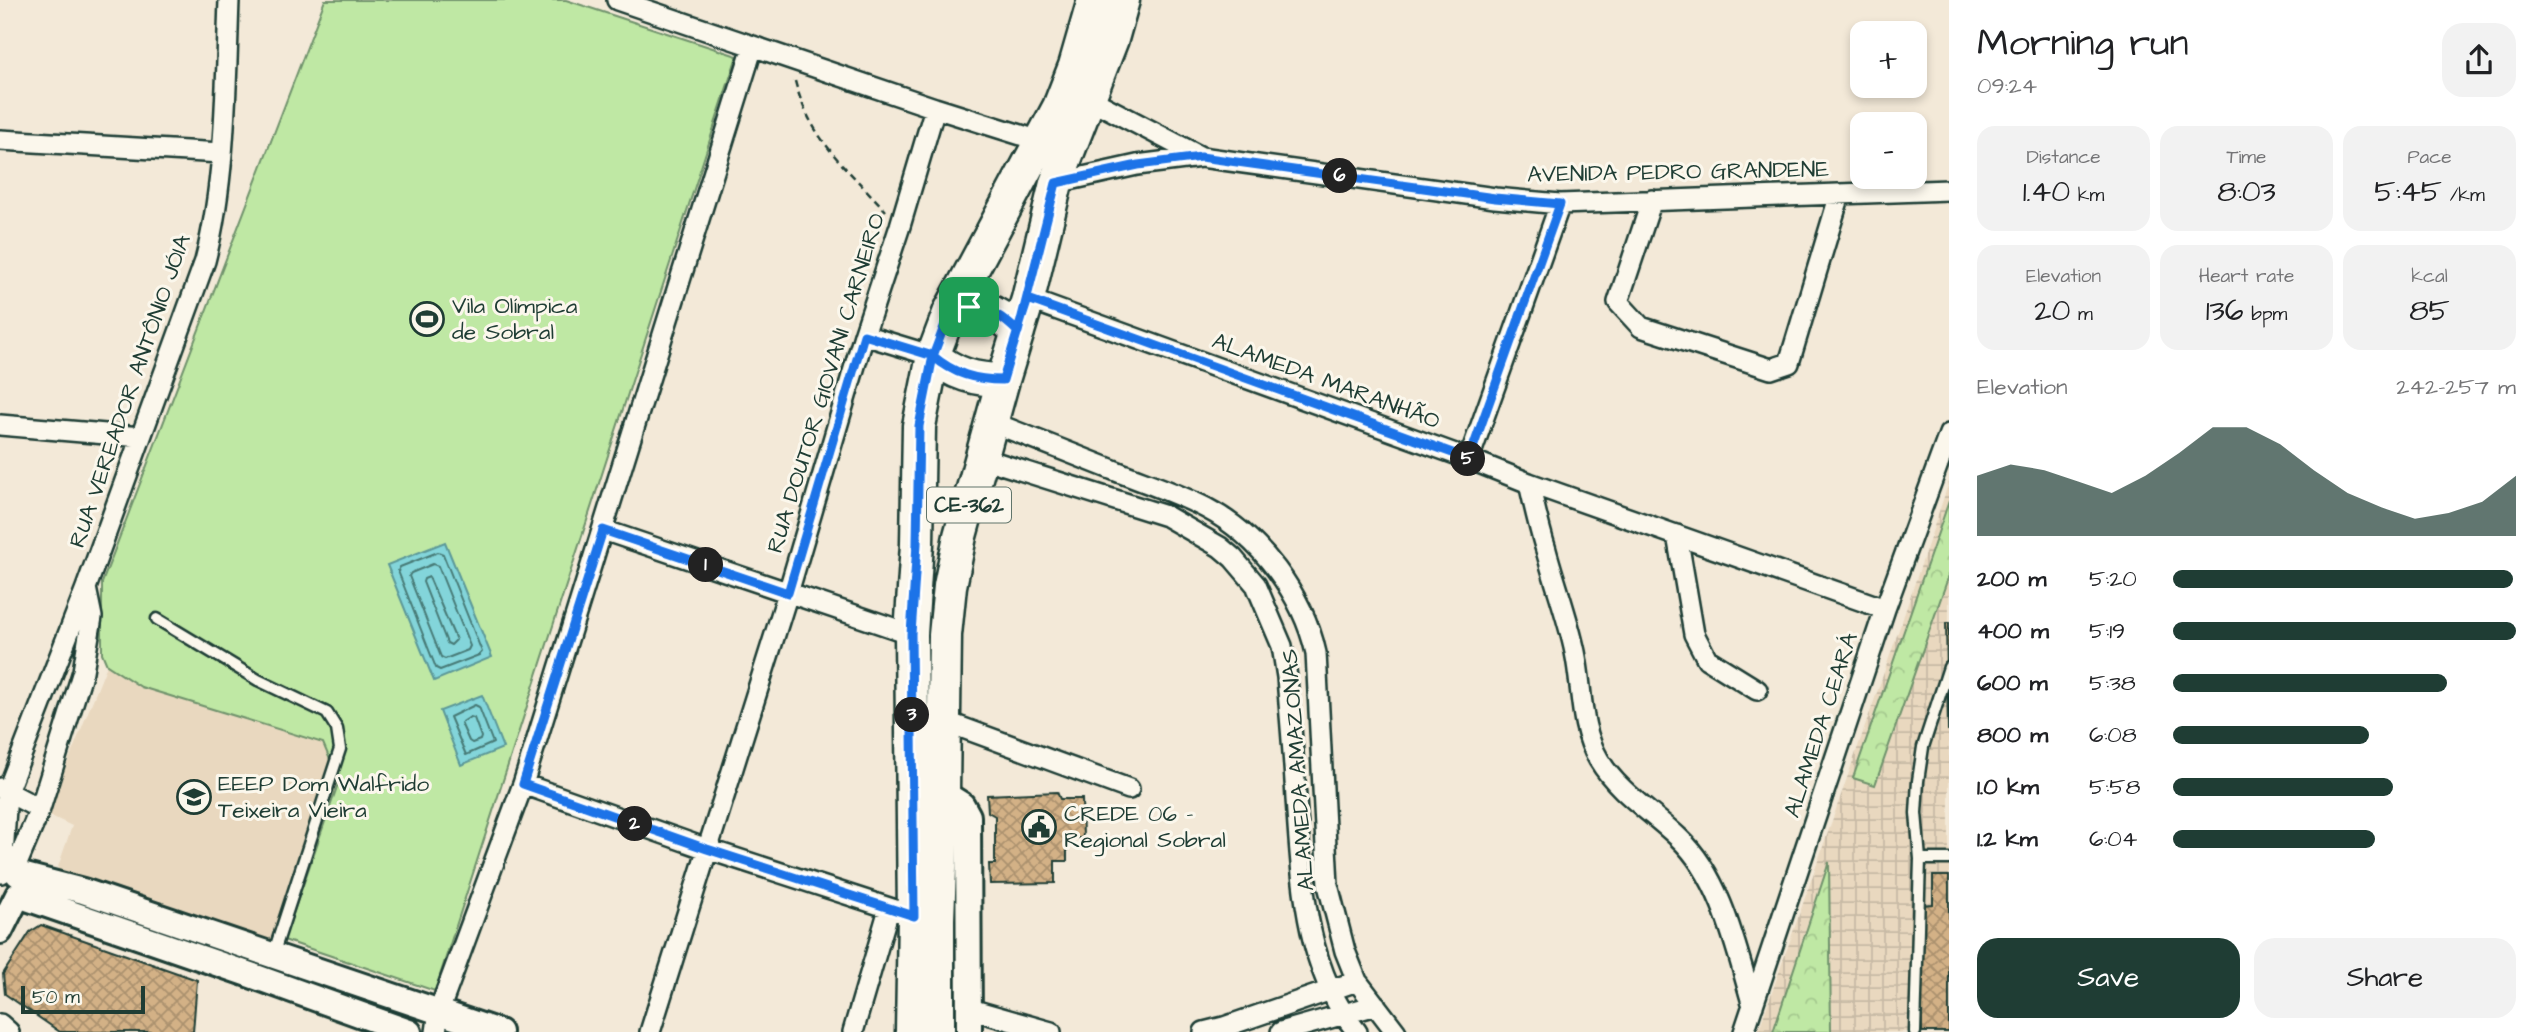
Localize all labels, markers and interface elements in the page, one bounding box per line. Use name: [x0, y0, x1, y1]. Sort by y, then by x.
text: Morning run: [1977, 18, 2189, 70]
map controls: [1850, 21, 1927, 189]
button: +: [1850, 21, 1927, 98]
button: share: [2442, 23, 2516, 97]
text: 09:24: [1977, 70, 2037, 102]
button: −: [1850, 112, 1927, 189]
text: Distance: [2027, 144, 2100, 171]
text: Time: [2227, 144, 2266, 171]
text: Pace: [2407, 144, 2452, 171]
street label: AVENIDA PEDRO GRANDENE: [1527, 153, 1830, 191]
pin: 6: [1322, 158, 1358, 194]
text: 6: [1334, 162, 1345, 189]
text: 1.40: [2023, 171, 2070, 213]
text: 8:03: [2217, 171, 2276, 213]
text: 5:45: [2374, 171, 2442, 213]
text: km: [2070, 182, 2104, 209]
text: /km: [2442, 182, 2485, 209]
street label: RUA DOUTOR GIOVANI CARNEIRO: [759, 209, 893, 557]
street label: RUA VEREADOR ANTÔNIO JÓIA: [61, 230, 199, 552]
text: Elevation: [2026, 263, 2101, 290]
text: Heart rate: [2199, 263, 2294, 290]
text: kcal: [2411, 263, 2448, 290]
pin: [939, 277, 999, 337]
icon: arrive: [950, 288, 988, 326]
place label: Vila Olímpica de Sobral: [452, 290, 578, 348]
text: 20: [2034, 290, 2070, 332]
text: 136: [2206, 290, 2244, 332]
text: 85: [2409, 290, 2450, 332]
sports icon: Vila Olímpica de Sobral: [408, 300, 446, 338]
text: m: [2070, 301, 2093, 328]
text: bpm: [2244, 301, 2287, 328]
street label: ALAMEDA MARANHÃO: [1208, 325, 1444, 437]
text: Elevation: [1977, 371, 2068, 403]
text: 242–257 m: [2396, 371, 2516, 403]
pin: 5: [1450, 442, 1486, 476]
text: 5: [1461, 445, 1474, 472]
road number: CE-362: [927, 488, 1011, 522]
pin: 1: [688, 548, 724, 582]
text: 1: [704, 551, 707, 578]
text: 200 m: [1977, 563, 2046, 595]
text: 5:20: [2089, 563, 2137, 595]
text: 400 m: [1977, 615, 2049, 647]
text: 5:19: [2089, 615, 2125, 647]
street label: ALAMEDA CEARÁ: [1776, 628, 1866, 822]
street label: ALAMEDA AMAZONAS: [1274, 648, 1322, 892]
text: 600 m: [1977, 667, 2048, 699]
text: 5:38: [2089, 667, 2136, 699]
pin: 3: [894, 698, 930, 732]
text: 3: [907, 701, 916, 728]
text: 800 m: [1977, 719, 2048, 751]
text: 6:08: [2089, 719, 2137, 751]
place label: EEEP Dom Walfrido Teixeira Vieira: [218, 768, 429, 826]
text: 1.0 km: [1977, 771, 2039, 803]
text: 5:58: [2089, 771, 2140, 803]
school or university icon: EEEP Dom Walfrido Teixeira Vieira: [175, 778, 213, 816]
place label: CREDE 06 - Regional Sobral: [1064, 798, 1226, 857]
pin: 2: [618, 806, 652, 842]
public building icon: CREDE 06 - Regional Sobral: [1020, 808, 1058, 846]
text: 2: [629, 810, 640, 837]
text: 1.2 km: [1977, 823, 2038, 855]
text: 6:04: [2089, 823, 2137, 855]
button: Save: [1977, 938, 2240, 1018]
button: Share: [2254, 938, 2516, 1018]
scale bar: [21, 983, 145, 1015]
text: 50 m: [32, 984, 80, 1011]

